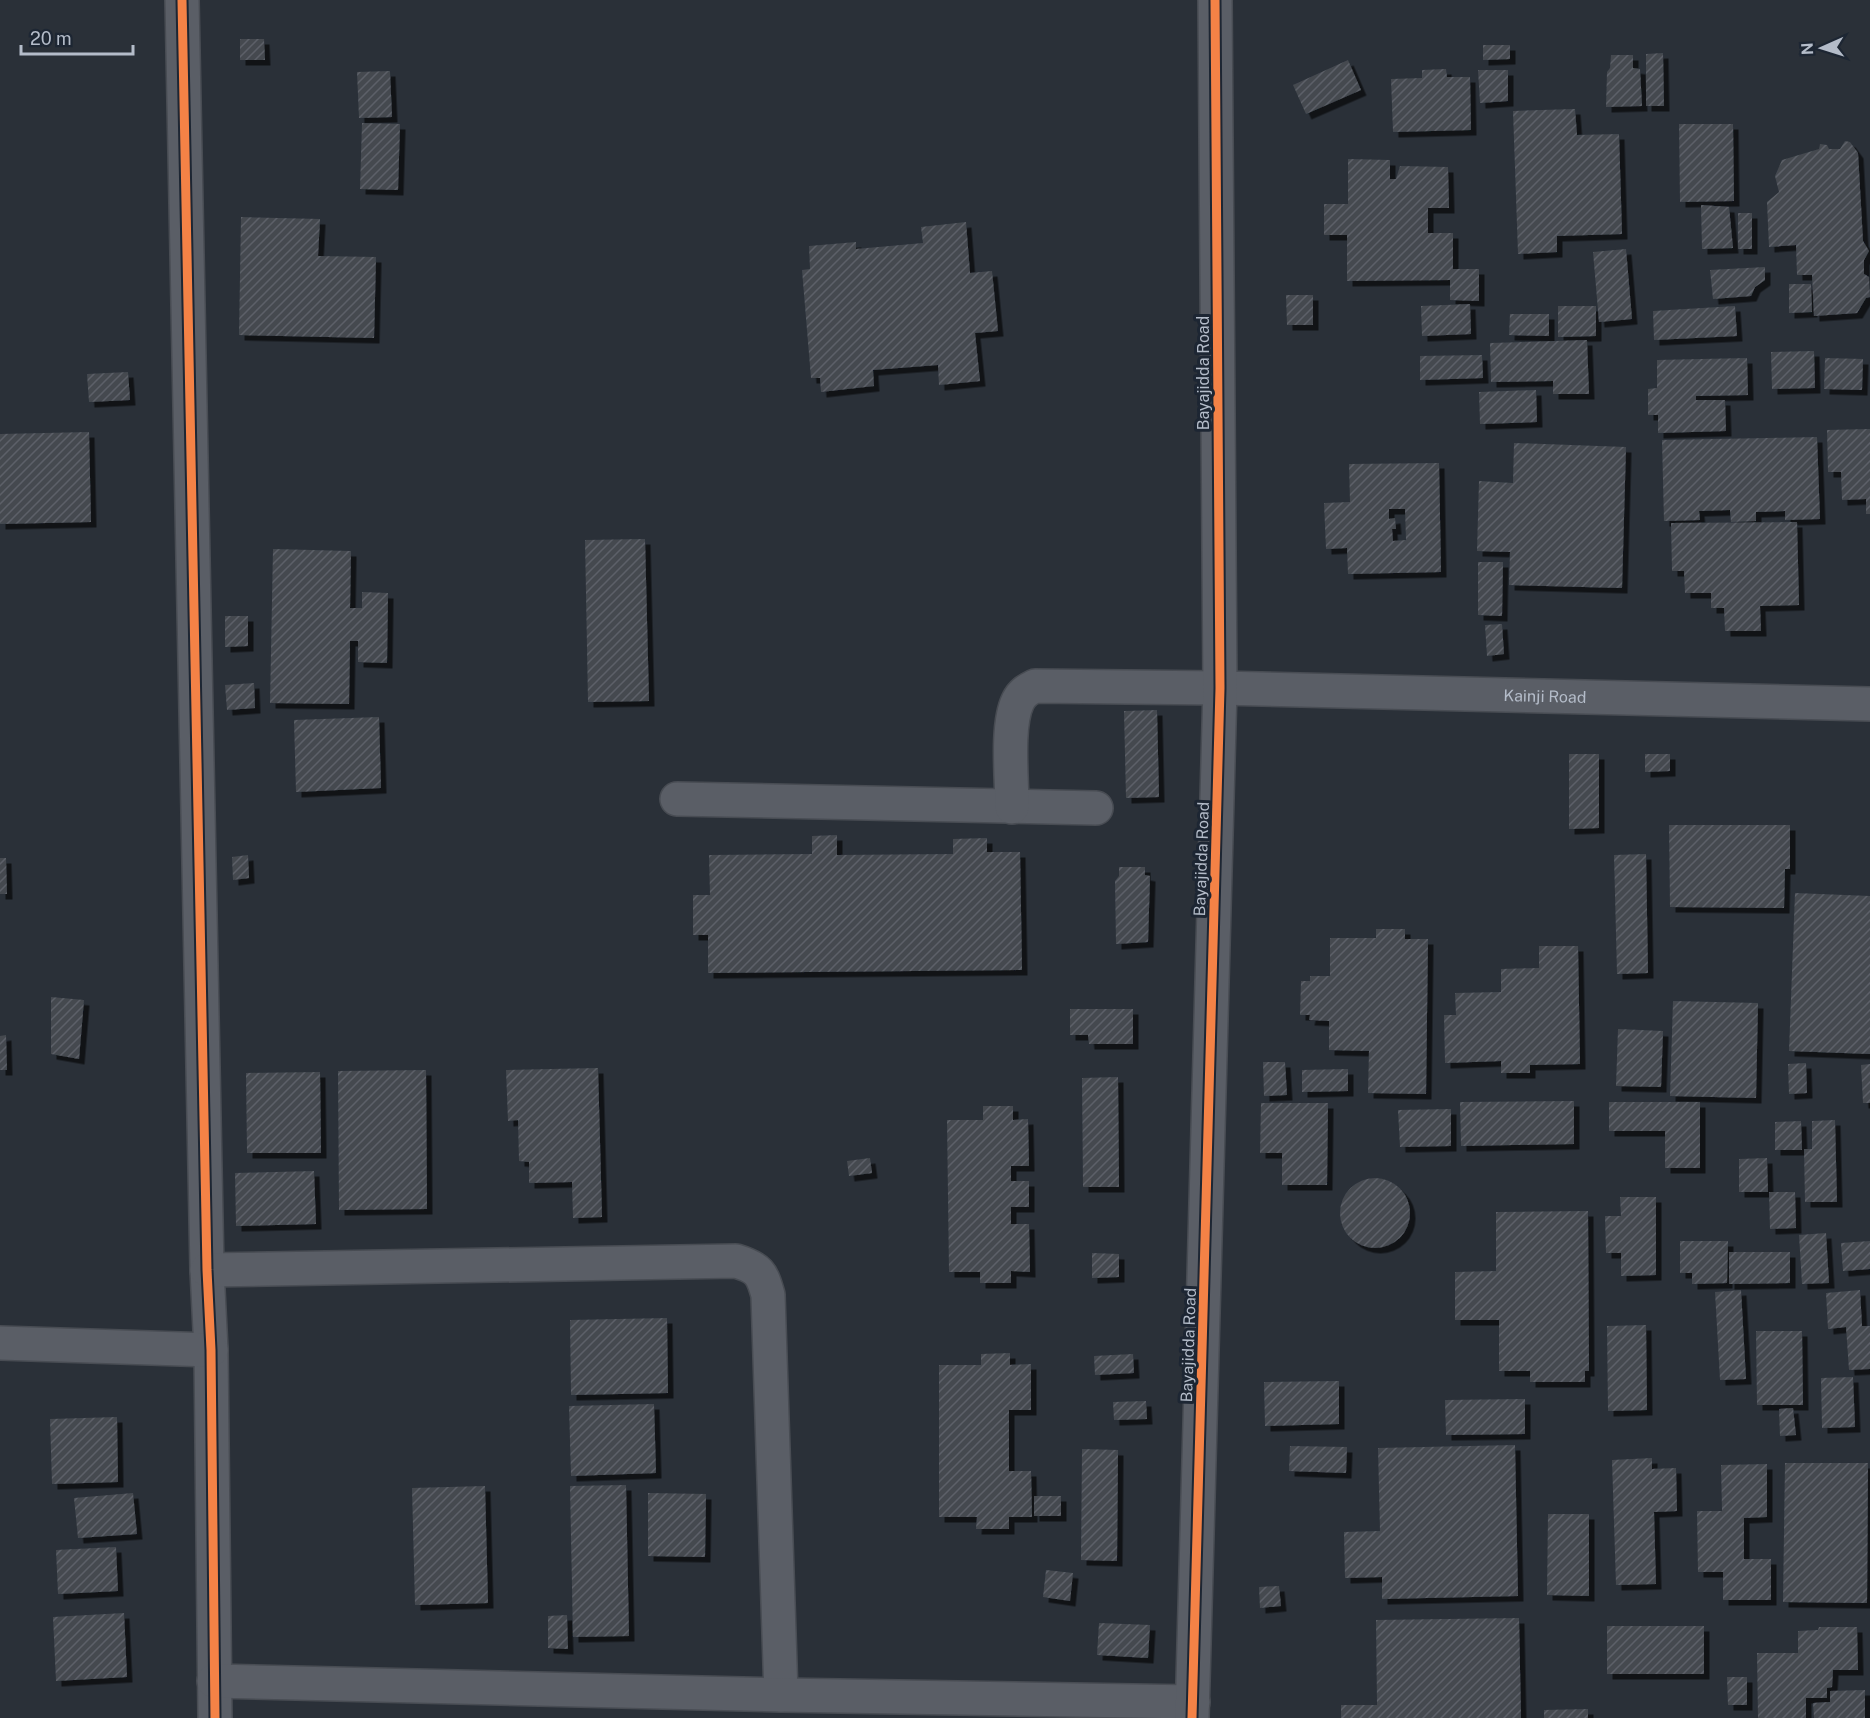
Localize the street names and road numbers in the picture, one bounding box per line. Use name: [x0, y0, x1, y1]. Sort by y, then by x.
street label: Bayajidda Road: [1194, 316, 1213, 430]
street label: Kainji Road: [1503, 686, 1587, 707]
street label: Bayajidda Road: [1190, 801, 1213, 917]
street label: Bayajidda Road: [1177, 1287, 1200, 1403]

